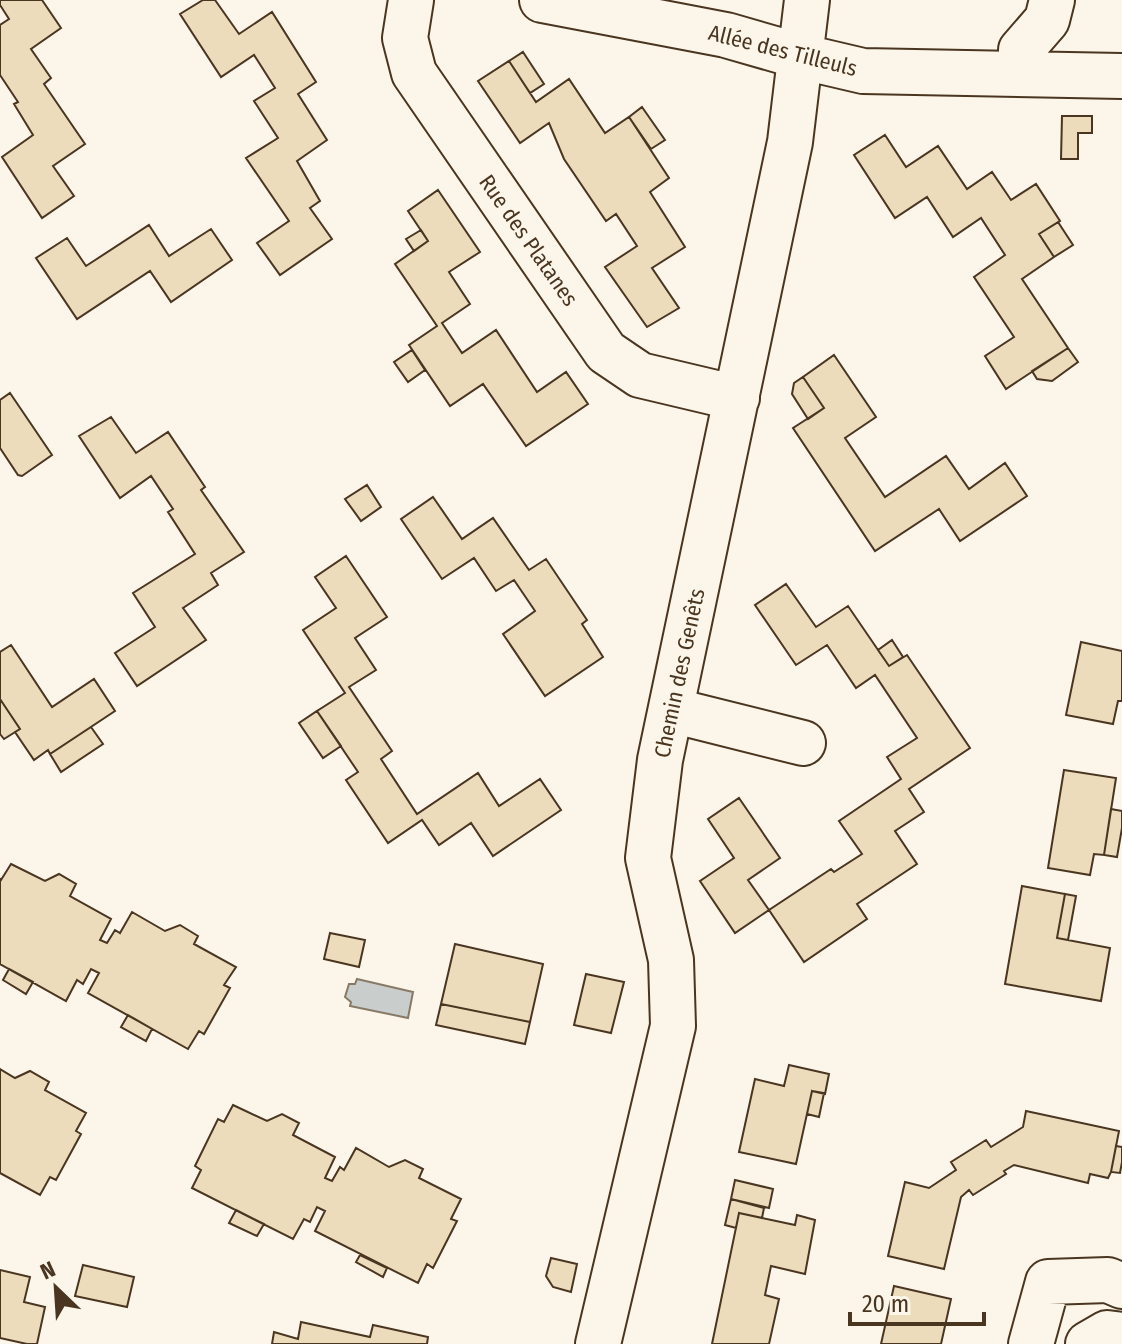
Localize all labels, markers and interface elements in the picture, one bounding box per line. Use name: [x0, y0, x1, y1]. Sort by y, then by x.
street label: Allée des Tilleuls: [706, 19, 860, 82]
street label: Rue des Platanes: [473, 169, 584, 311]
street label: Chemin des Genêts: [648, 586, 711, 760]
north arrow: [16, 1248, 96, 1328]
text: N: [36, 1255, 59, 1285]
scale bar: [850, 1276, 984, 1326]
text: 20 m: [862, 1290, 909, 1318]

